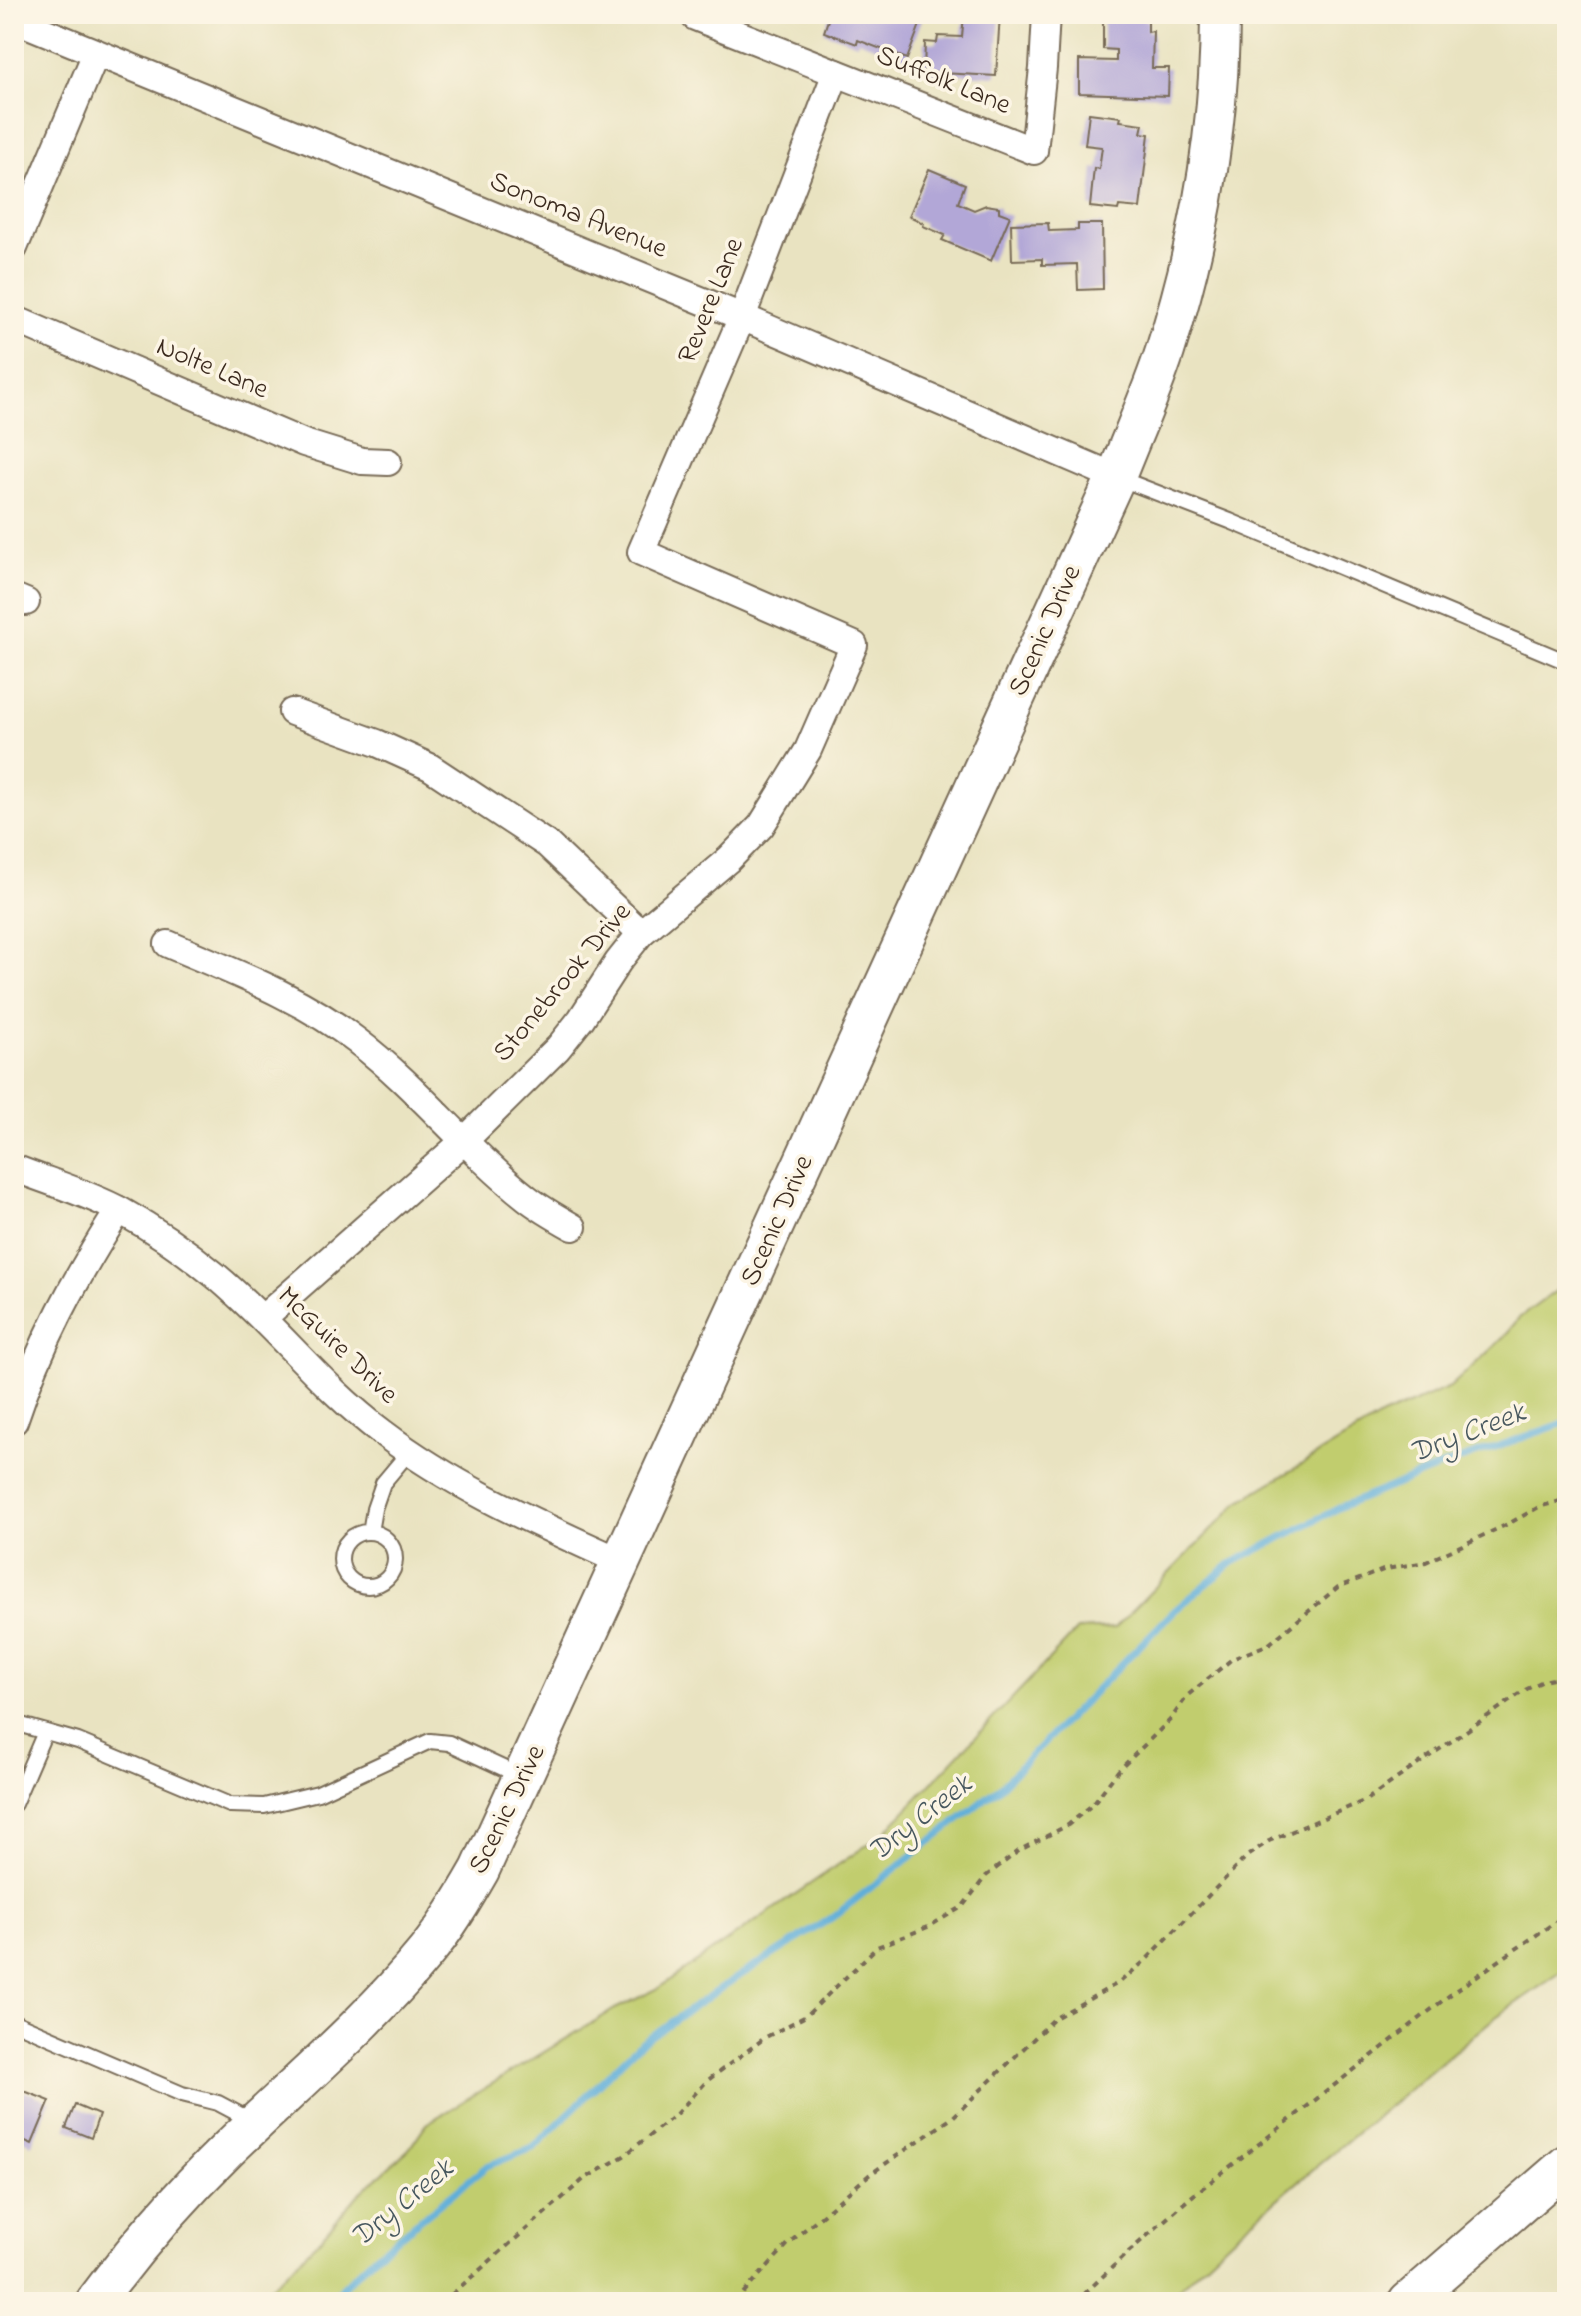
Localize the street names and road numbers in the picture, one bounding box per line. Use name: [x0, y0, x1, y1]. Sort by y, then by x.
street label: Suffolk Lane: [870, 35, 1017, 127]
street label: Sonoma Avenue: [483, 162, 673, 270]
street label: Revere Lane: [668, 232, 756, 370]
street label: Nolte Lane: [150, 327, 275, 411]
street label: Scenic Drive: [999, 558, 1093, 703]
street label: Stonebrook Drive: [484, 894, 643, 1072]
street label: Scenic Drive: [731, 1148, 825, 1293]
street label: McGuire Drive: [267, 1278, 407, 1415]
street label: Scenic Drive: [459, 1738, 557, 1882]

